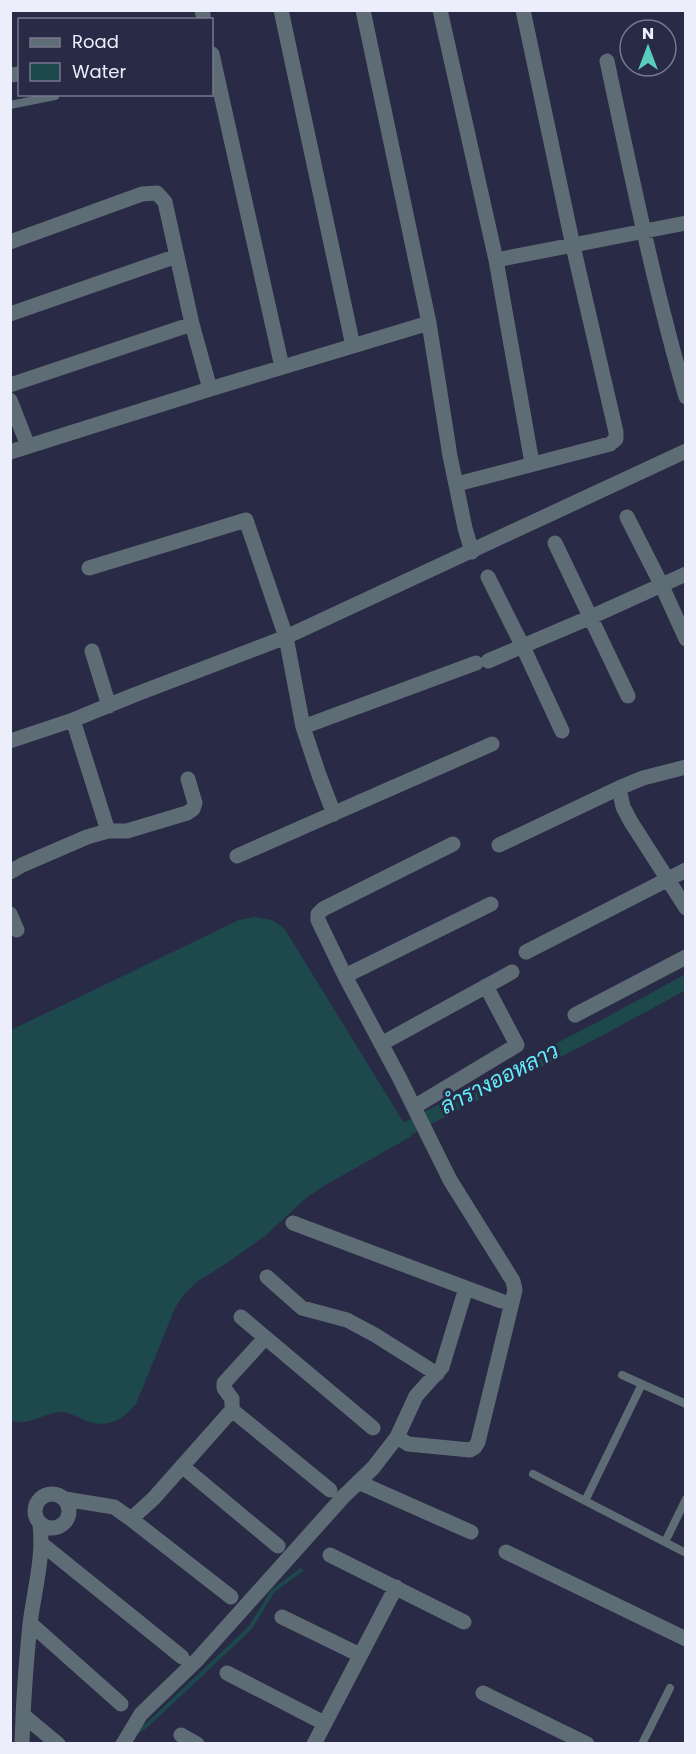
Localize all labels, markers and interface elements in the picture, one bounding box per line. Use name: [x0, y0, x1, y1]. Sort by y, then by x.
legend: [18, 18, 213, 96]
north arrow: [618, 18, 678, 78]
text: N: [642, 22, 654, 45]
text: Road: [72, 29, 119, 54]
text: Water: [72, 59, 126, 84]
water label: ลำรางออหลาว: [435, 1035, 564, 1122]

